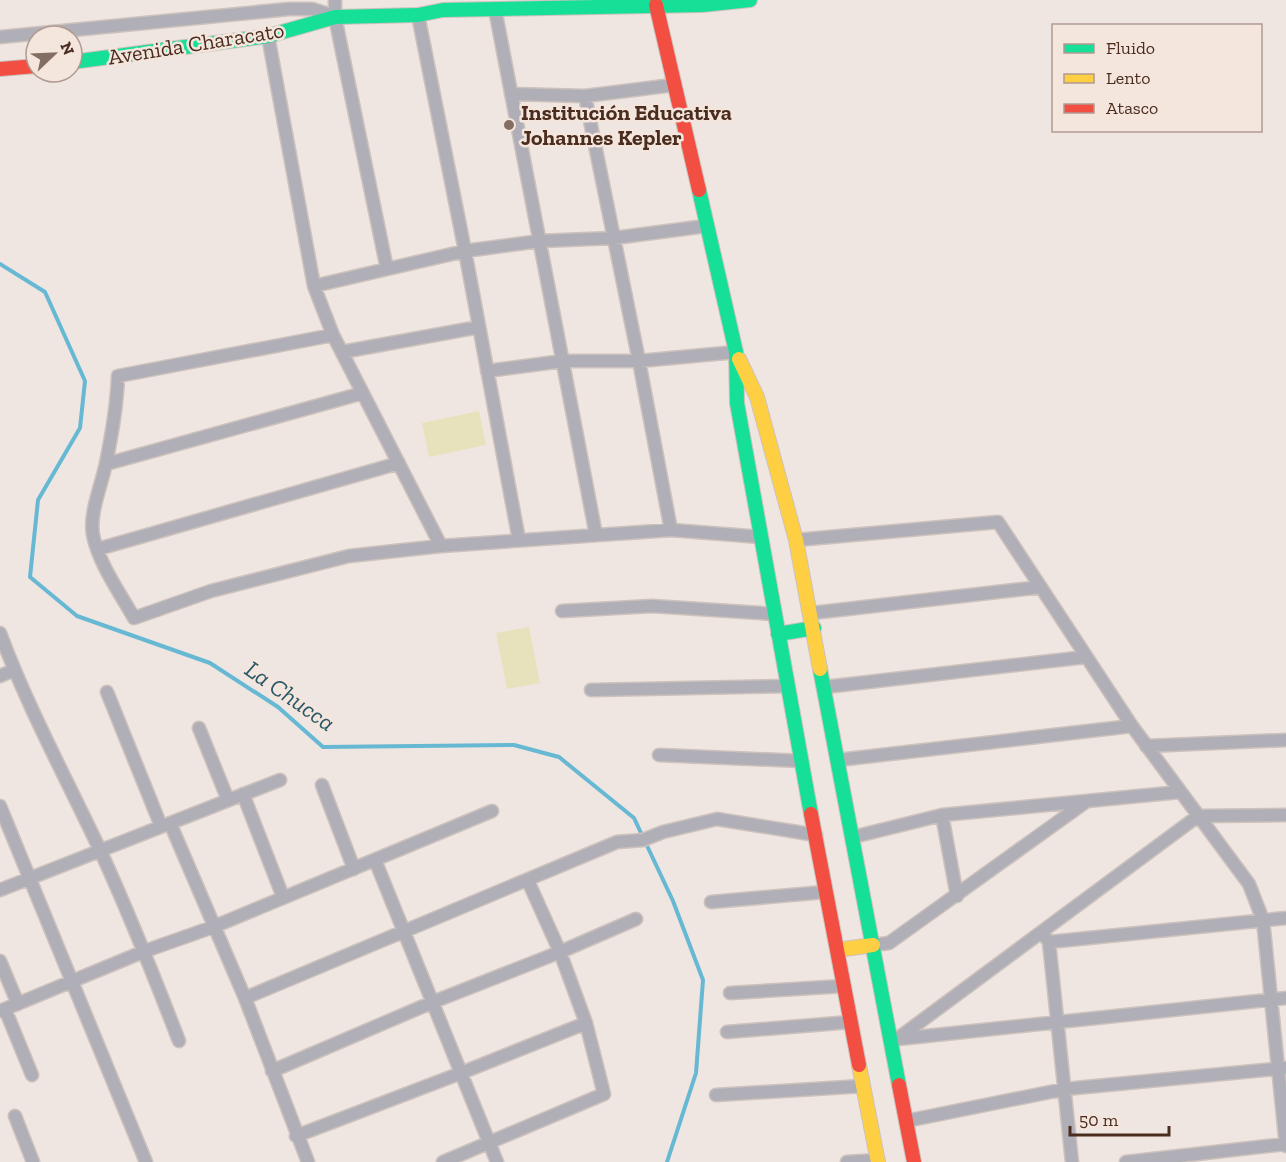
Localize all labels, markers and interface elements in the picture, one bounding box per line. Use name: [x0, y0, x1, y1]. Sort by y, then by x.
street label: Avenida Characato: [106, 16, 286, 71]
north arrow: [24, 24, 84, 84]
legend: [1052, 24, 1262, 132]
text: Fluido: [1106, 37, 1155, 59]
text: N: [56, 39, 78, 58]
text: Lento: [1106, 67, 1151, 89]
text: Atasco: [1106, 97, 1158, 119]
place label: Institución Educativa Johannes Kepler: [521, 99, 732, 151]
marker: Institución Educativa Johannes Kepler: [502, 118, 516, 132]
water label: La Chucca: [240, 654, 341, 737]
scale bar: [1070, 1099, 1169, 1137]
text: 50 m: [1079, 1109, 1119, 1131]

